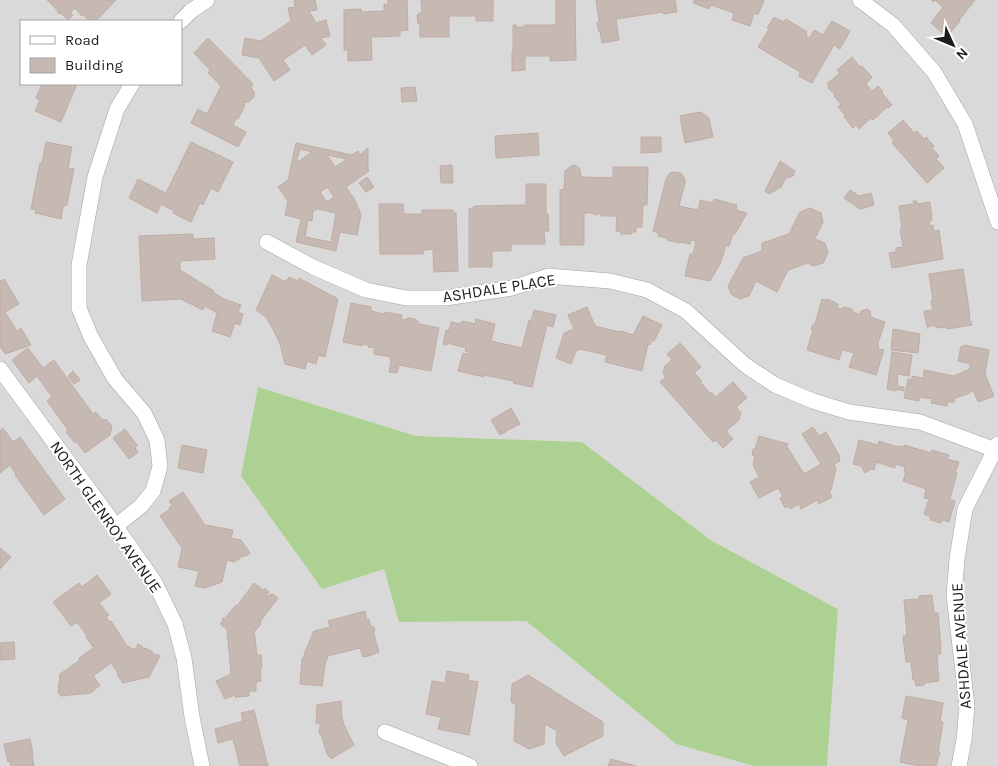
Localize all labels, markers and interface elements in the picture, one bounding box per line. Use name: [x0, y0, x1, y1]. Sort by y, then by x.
legend: [20, 20, 182, 85]
north arrow: [928, 20, 978, 70]
text: Road: [65, 31, 100, 49]
text: N: [952, 44, 972, 63]
text: Building: [65, 56, 123, 74]
street label: ASHDALE PLACE: [441, 270, 557, 306]
street label: NORTH GLENROY AVENUE: [46, 437, 166, 597]
street label: ASHDALE AVENUE: [947, 582, 975, 710]

